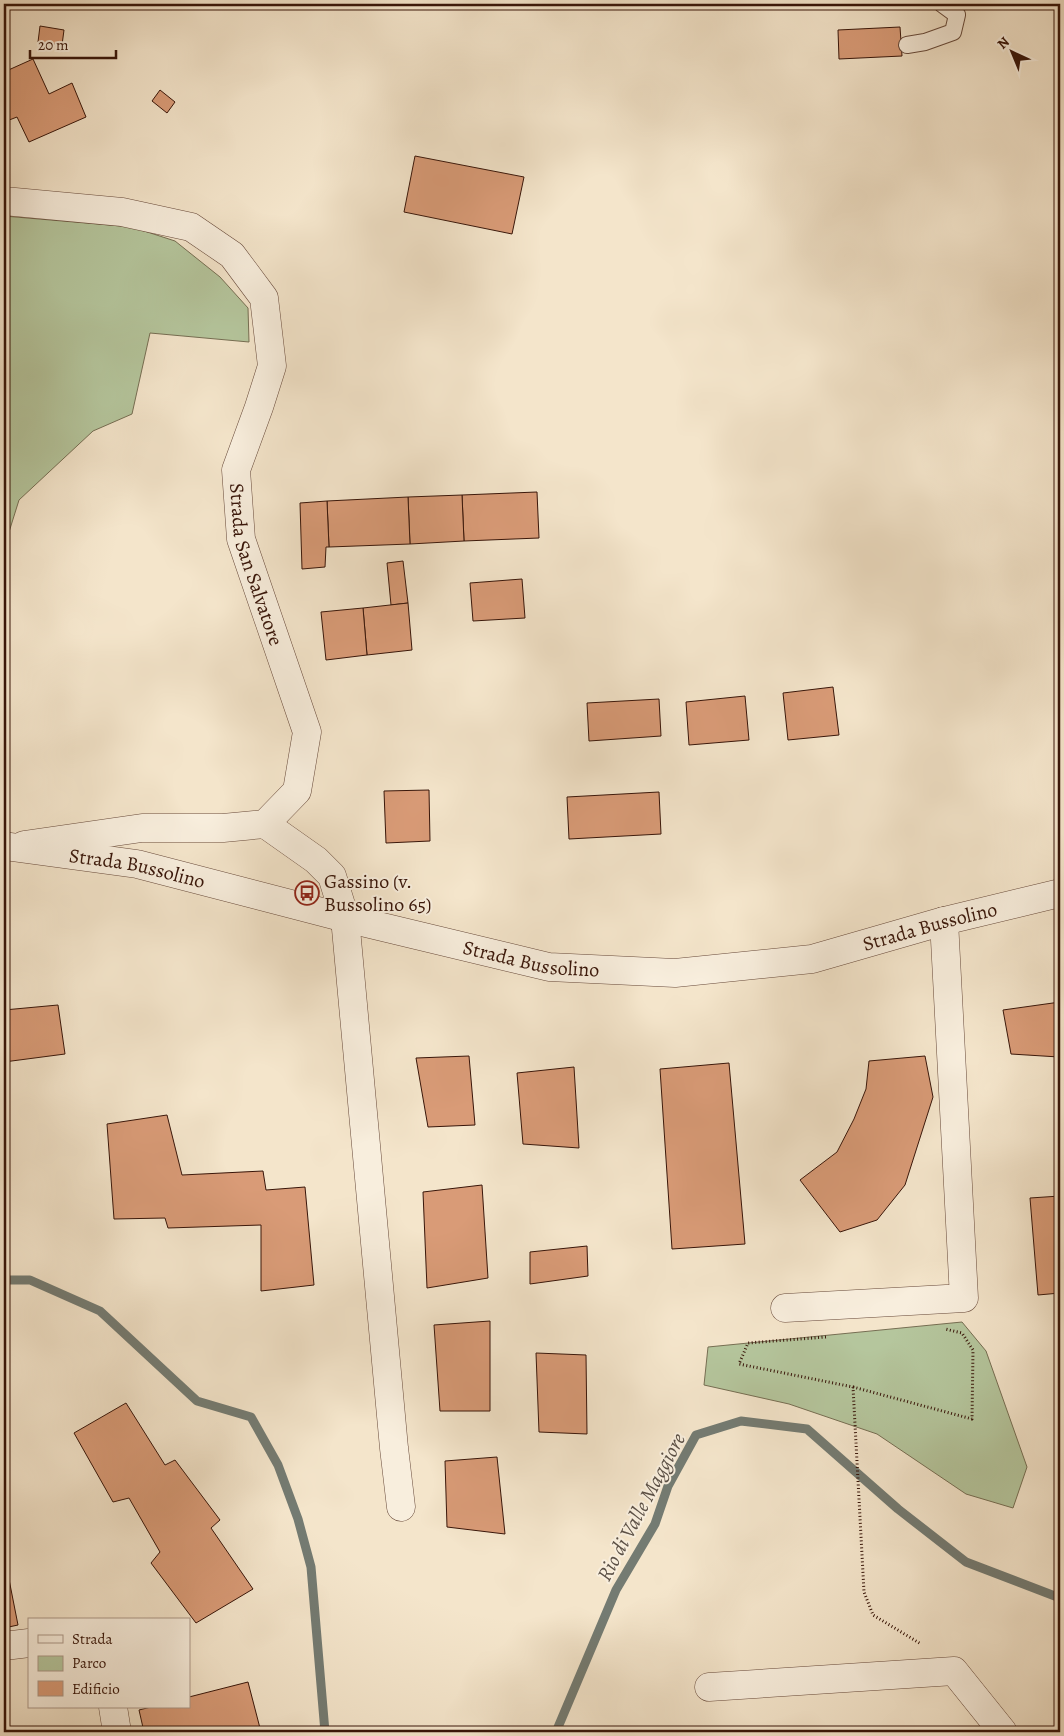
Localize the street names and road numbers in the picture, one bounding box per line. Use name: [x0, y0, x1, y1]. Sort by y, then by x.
street label: Strada San Salvatore: [223, 482, 290, 649]
street label: Strada Bussolino: [67, 841, 208, 895]
street label: Strada Bussolino: [859, 895, 1000, 957]
street label: Strada Bussolino: [460, 933, 600, 983]

